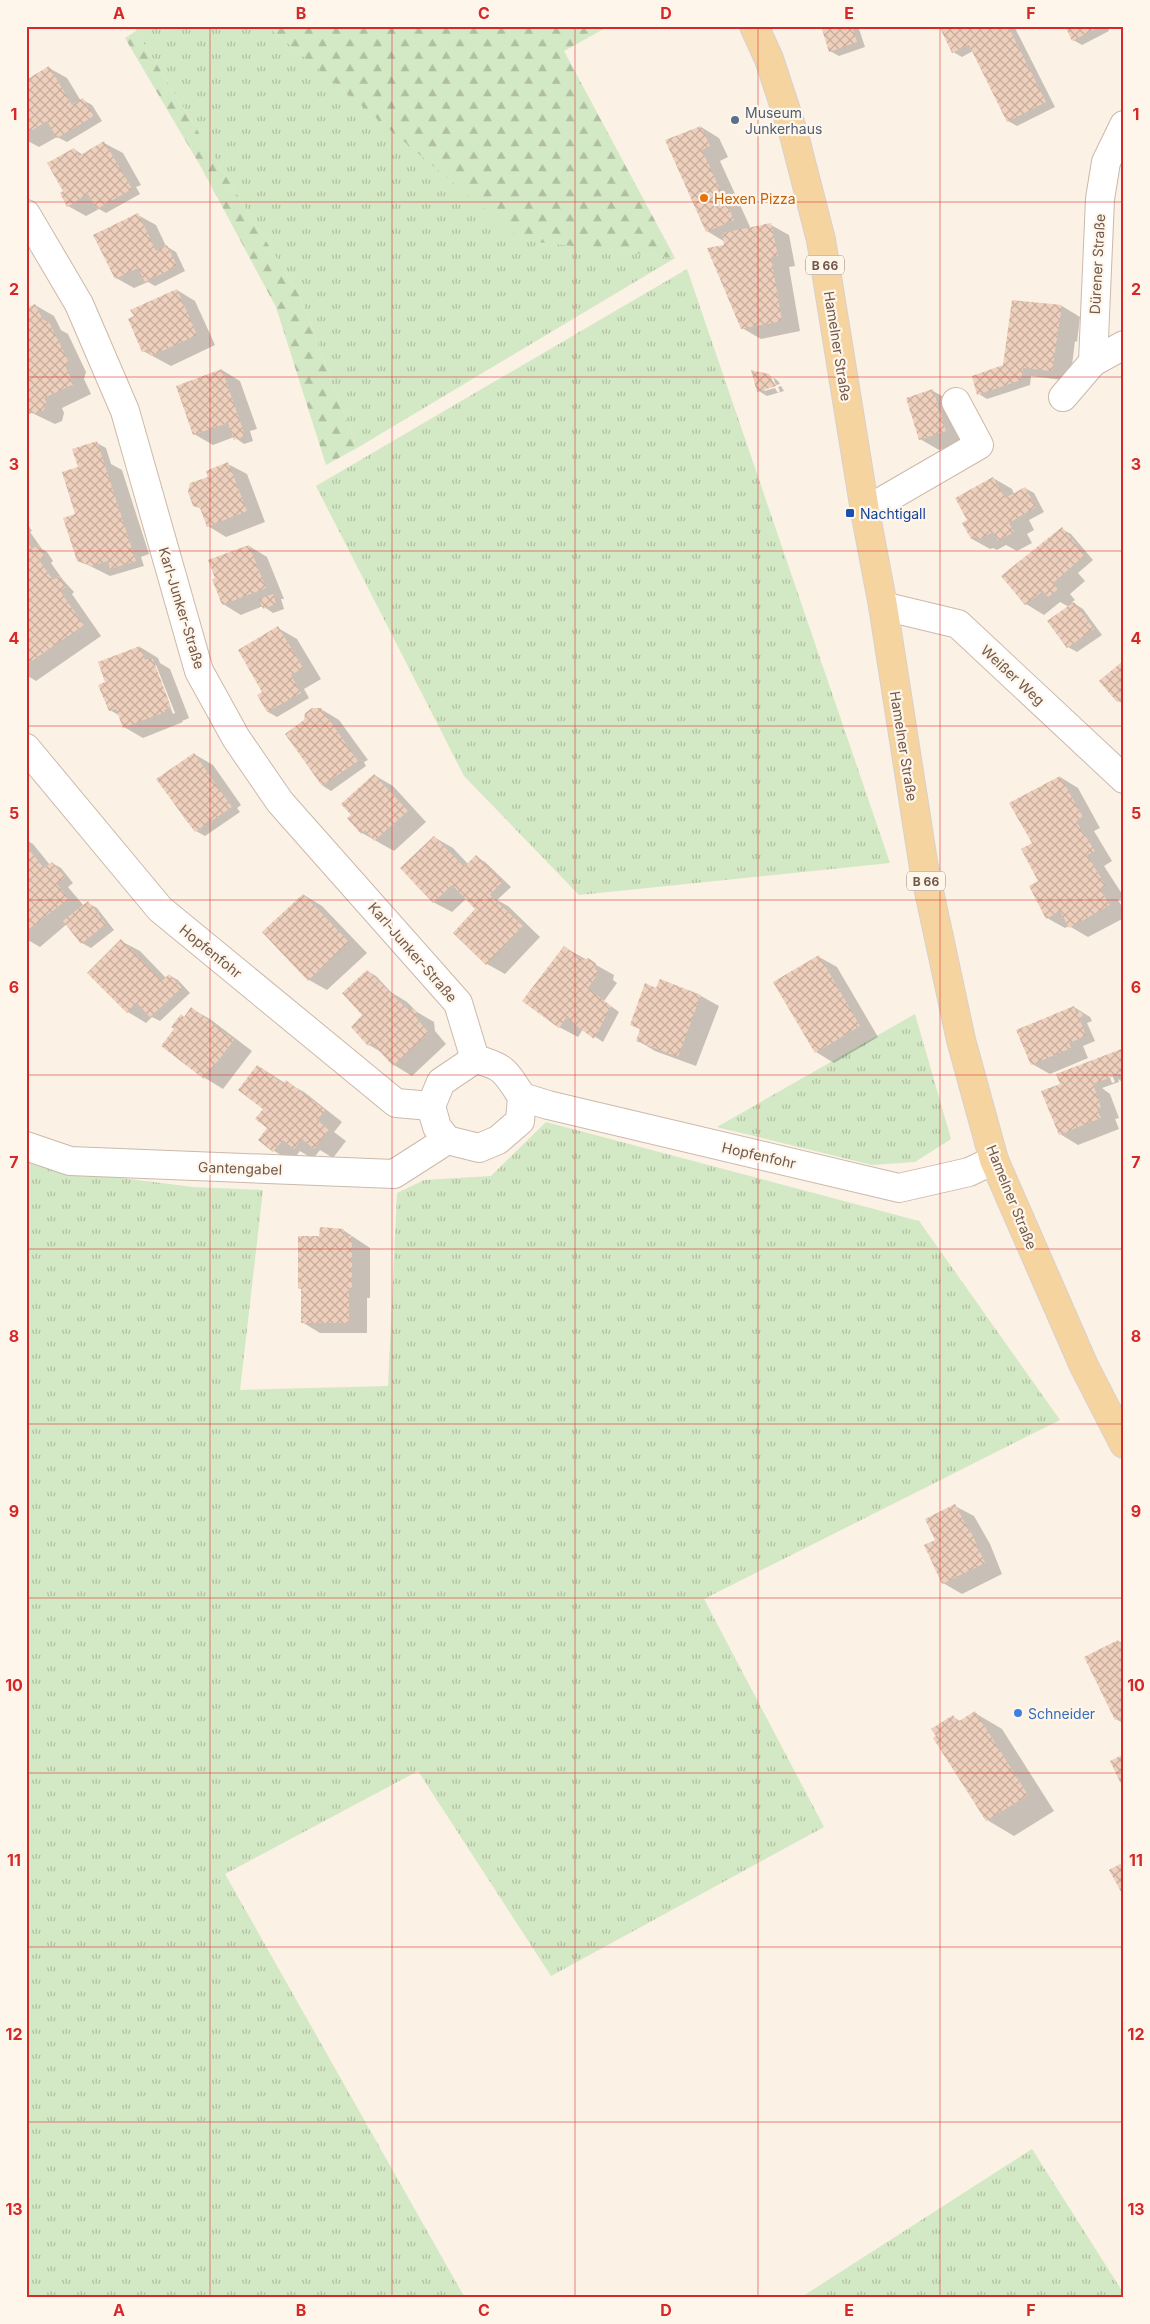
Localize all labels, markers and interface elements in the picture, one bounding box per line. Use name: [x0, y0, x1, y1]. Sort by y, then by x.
text: A: [113, 3, 125, 23]
text: B: [296, 3, 306, 23]
text: C: [478, 3, 490, 23]
text: D: [660, 3, 672, 23]
text: E: [844, 3, 854, 23]
text: F: [1026, 3, 1036, 23]
text: 1: [11, 104, 17, 124]
place label: Museum Junkerhaus: [745, 104, 822, 137]
text: 1: [1133, 104, 1139, 124]
marker: Museum Junkerhaus: [729, 114, 741, 126]
place label: Hexen Pizza: [714, 190, 796, 207]
marker: Hexen Pizza: [698, 192, 710, 204]
street label: Dürener Straße: [1086, 213, 1108, 315]
road number: B 66: [806, 256, 844, 274]
text: 2: [9, 279, 19, 299]
text: 2: [1131, 279, 1141, 299]
street label: Hamelner Straße: [821, 290, 855, 402]
text: 3: [9, 454, 19, 474]
text: 3: [1131, 454, 1141, 474]
place label: Nachtigall: [860, 505, 926, 522]
marker: Nachtigall: [844, 507, 856, 519]
street label: Karl-Junker-Straße: [155, 545, 209, 671]
text: 4: [9, 628, 20, 648]
text: 4: [1131, 628, 1142, 648]
street label: Weißer Weg: [978, 641, 1048, 709]
street label: Hamelner Straße: [887, 690, 921, 802]
text: 5: [9, 803, 19, 823]
text: 5: [1131, 803, 1141, 823]
road number: B 66: [907, 871, 945, 890]
street label: Karl-Junker-Straße: [365, 899, 461, 1005]
street label: Hopfenfohr: [176, 921, 246, 981]
text: 6: [9, 977, 19, 997]
text: 6: [1131, 977, 1141, 997]
street label: Hopfenfohr: [720, 1138, 798, 1172]
street label: Hamelner Straße: [983, 1142, 1041, 1252]
text: 7: [9, 1152, 19, 1172]
text: 7: [1131, 1152, 1141, 1172]
street label: Gantengabel: [198, 1158, 282, 1178]
text: 8: [9, 1326, 19, 1346]
text: 8: [1131, 1326, 1141, 1346]
text: 9: [9, 1501, 19, 1521]
text: 9: [1131, 1501, 1141, 1521]
text: 10: [5, 1675, 23, 1695]
text: 10: [1127, 1675, 1145, 1695]
place label: Schneider: [1028, 1705, 1095, 1722]
marker: Schneider: [1012, 1707, 1024, 1719]
text: 11: [7, 1850, 21, 1870]
text: 11: [1129, 1850, 1143, 1870]
text: 12: [6, 2024, 22, 2044]
text: 12: [1128, 2024, 1144, 2044]
text: 13: [5, 2199, 23, 2219]
text: 13: [1127, 2199, 1145, 2219]
text: A: [113, 2300, 125, 2320]
text: B: [296, 2300, 306, 2320]
text: C: [478, 2300, 490, 2320]
text: D: [660, 2300, 672, 2320]
text: E: [844, 2300, 854, 2320]
text: F: [1026, 2300, 1036, 2320]

